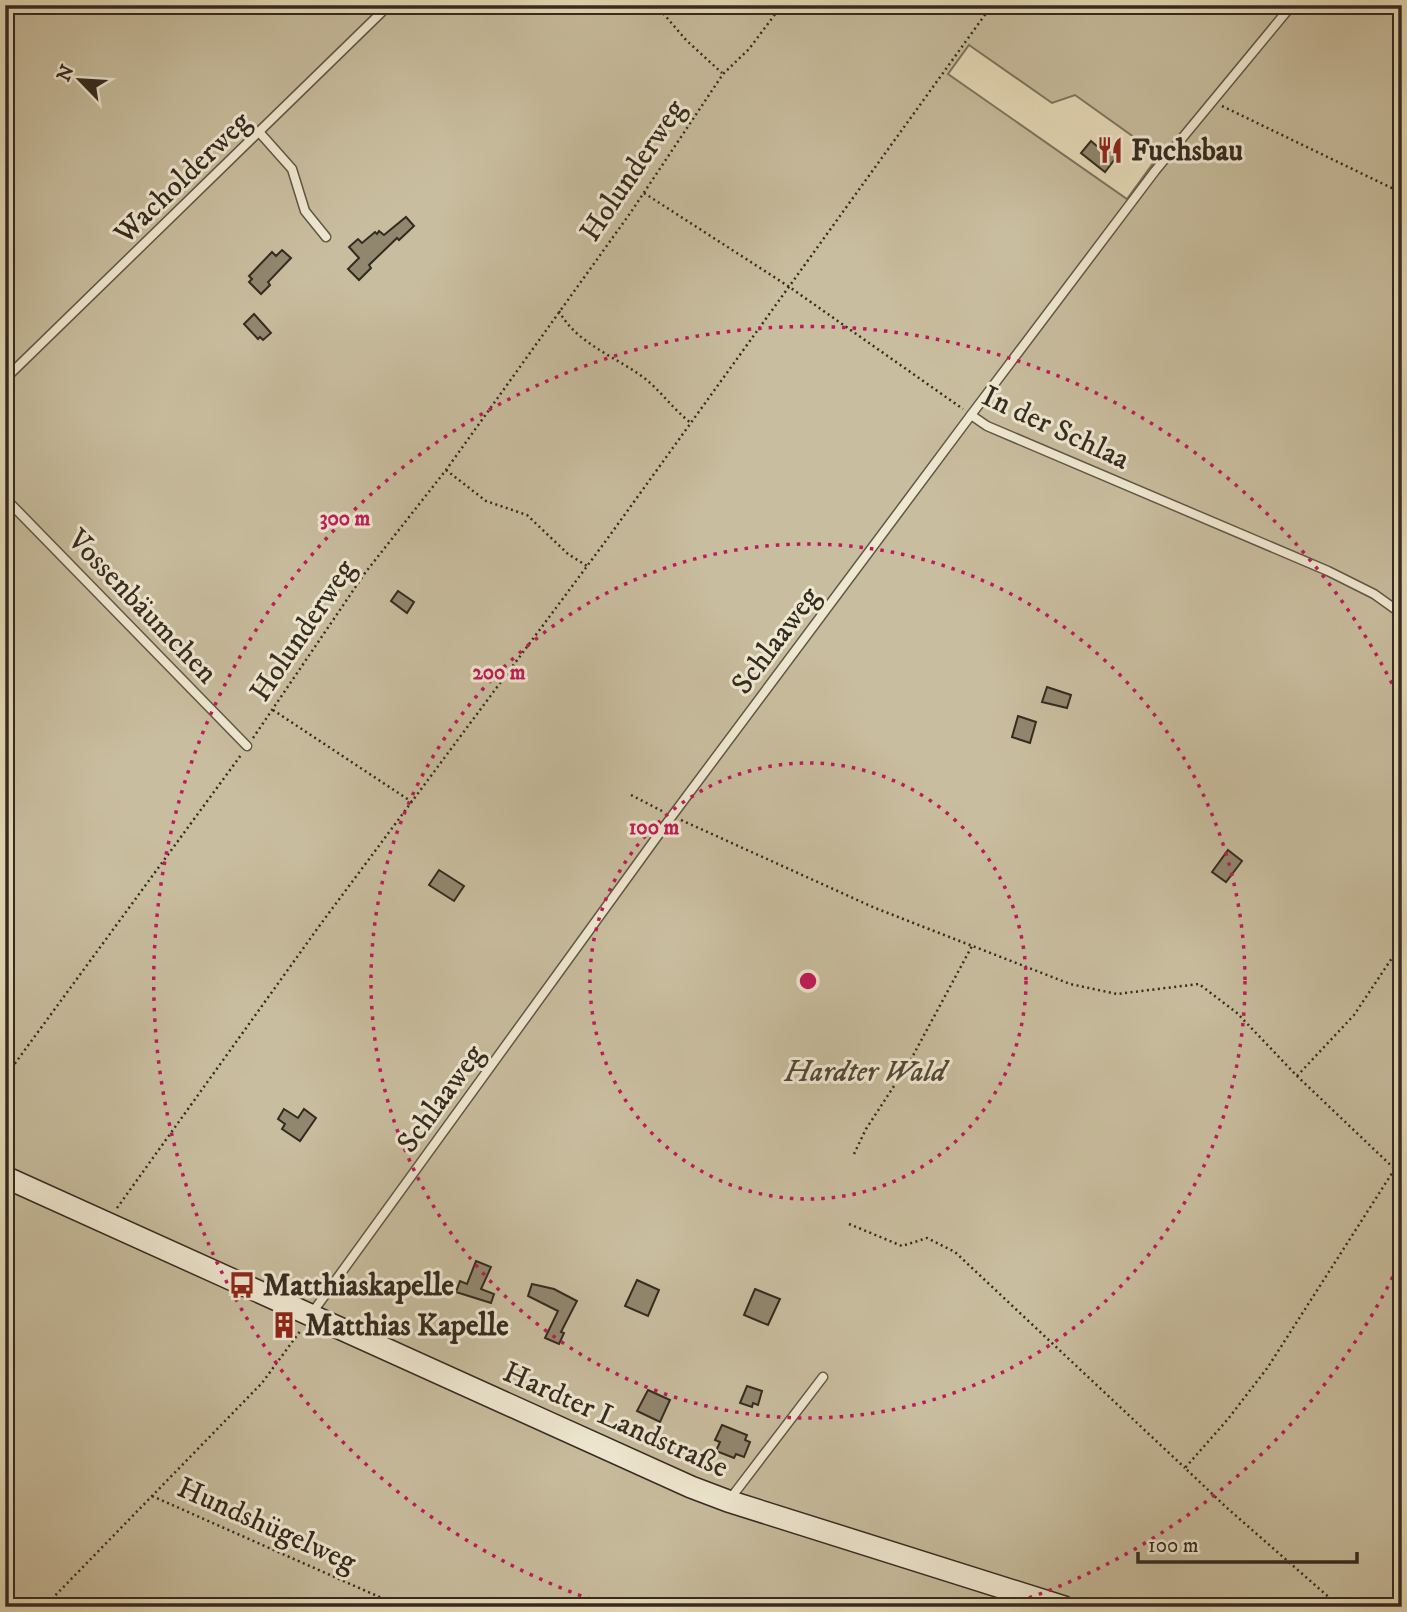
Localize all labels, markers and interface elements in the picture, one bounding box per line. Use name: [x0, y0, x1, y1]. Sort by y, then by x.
north arrow: [46, 46, 116, 116]
text: N: [52, 61, 80, 85]
street label: Holunderweg: [572, 93, 694, 249]
street label: Wacholderweg: [106, 104, 259, 253]
place label: Fuchsbau: [1131, 133, 1243, 170]
restaurant icon: Fuchsbau: [1095, 135, 1125, 165]
street label: In der Schlaa: [976, 378, 1135, 479]
text: 300 m: [320, 506, 371, 532]
street label: Vossenbäumchen: [58, 521, 225, 692]
street label: Holunderweg: [242, 553, 364, 709]
street label: Schlaaweg: [724, 580, 829, 702]
text: 200 m: [472, 660, 526, 686]
text: 100 m: [629, 815, 679, 841]
centre of rings: [796, 969, 820, 993]
street label: Schlaaweg: [390, 1037, 493, 1160]
park label: Hardter Wald: [783, 1054, 951, 1091]
place label: Matthiaskapelle: [263, 1268, 455, 1305]
bus stop icon: Matthiaskapelle: [227, 1270, 257, 1300]
place label: Matthias Kapelle: [305, 1308, 509, 1345]
building icon: Matthias Kapelle: [269, 1310, 299, 1340]
street label: Hardter Landstraße: [497, 1354, 734, 1487]
street label: Hundshügelweg: [171, 1469, 362, 1581]
scale bar: [1138, 1521, 1356, 1565]
text: 100 m: [1148, 1533, 1199, 1559]

